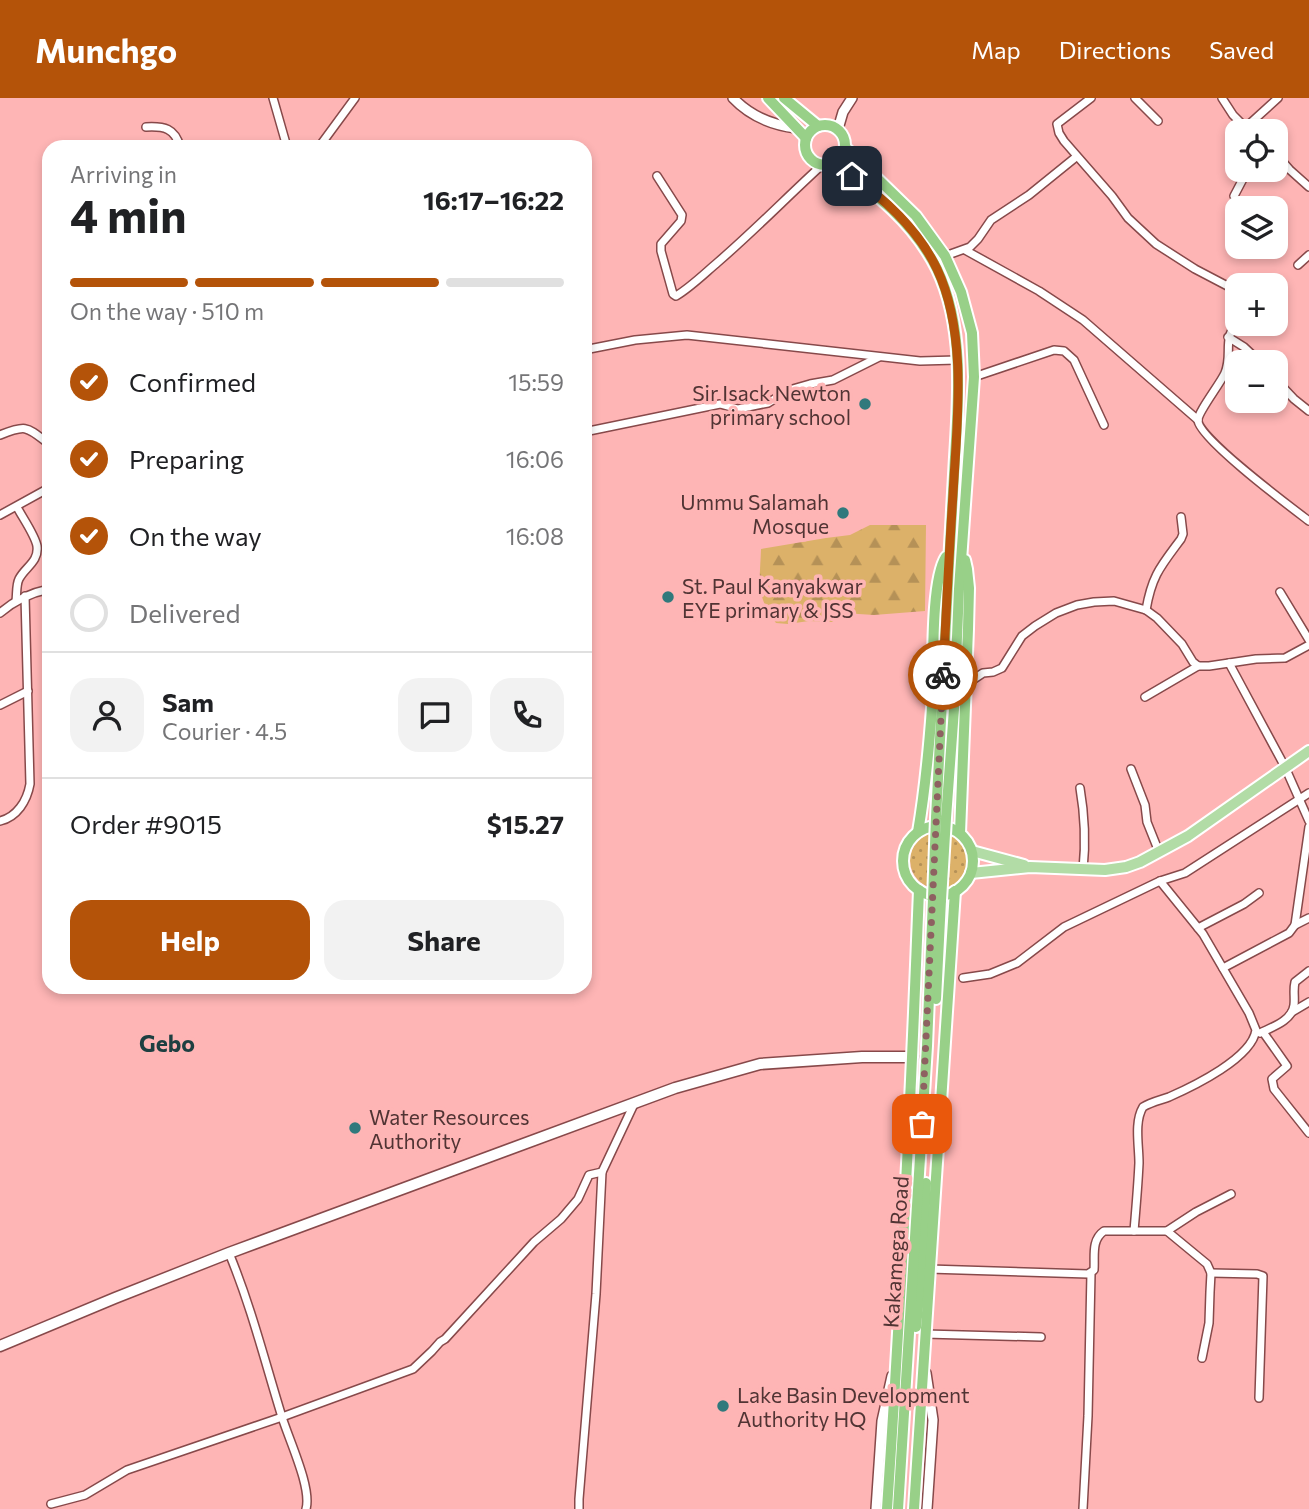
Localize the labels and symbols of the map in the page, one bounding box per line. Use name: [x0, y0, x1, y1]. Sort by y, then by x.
pin: [822, 146, 882, 206]
place label: Sir Isack Newton primary school: [692, 380, 851, 429]
marker: Sir Isack Newton primary school: [857, 396, 873, 412]
place label: Ummu Salamah Mosque: [680, 489, 829, 538]
marker: Ummu Salamah Mosque: [835, 505, 851, 521]
place label: St. Paul Kanyakwar EYE primary & JSS: [682, 573, 863, 622]
marker: St. Paul Kanyakwar EYE primary & JSS: [660, 589, 676, 605]
courier: [908, 640, 978, 710]
district label: Gebo: [139, 1029, 195, 1057]
pin: [892, 1094, 952, 1154]
place label: Water Resources Authority: [369, 1104, 530, 1153]
marker: Water Resources Authority: [347, 1120, 363, 1136]
street label: Kakamega Road: [877, 1175, 913, 1329]
place label: Lake Basin Development Authority HQ: [737, 1382, 970, 1431]
marker: Lake Basin Development Authority HQ: [715, 1398, 731, 1414]

